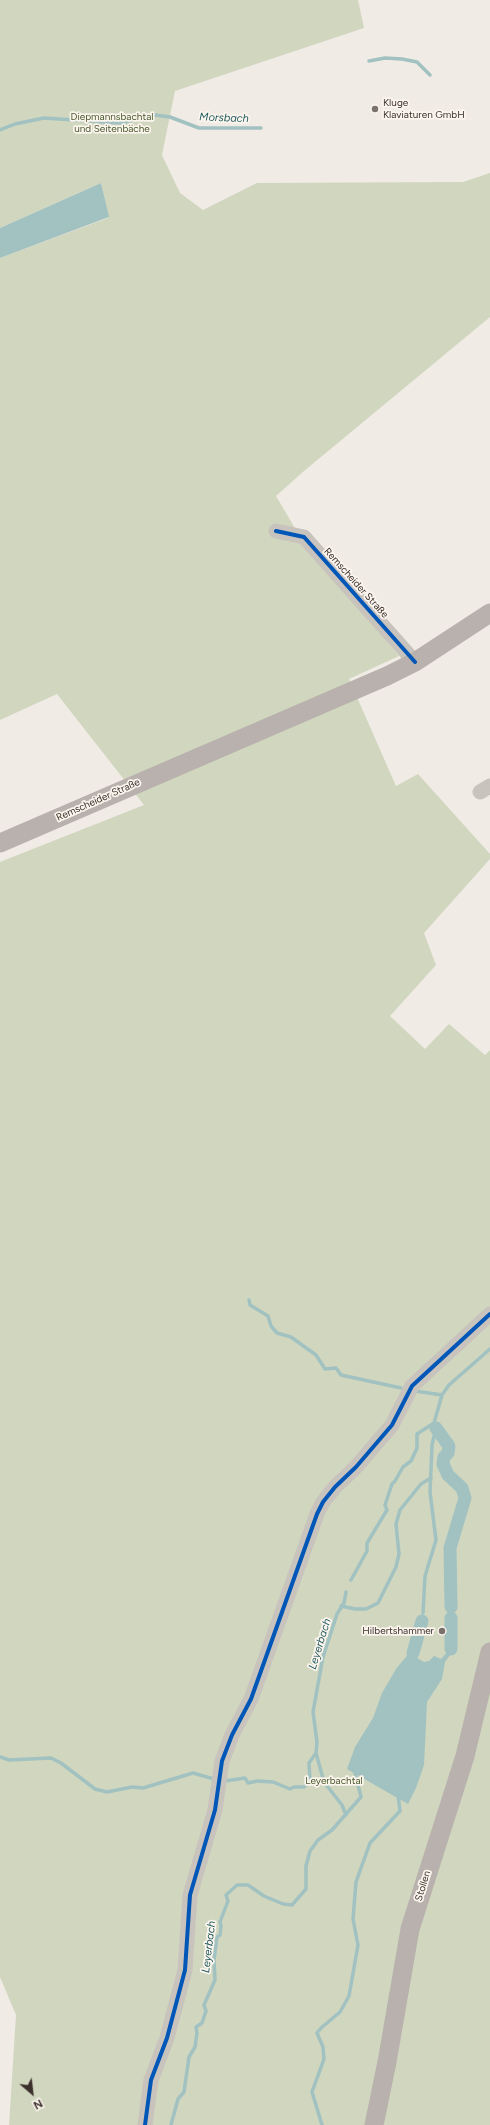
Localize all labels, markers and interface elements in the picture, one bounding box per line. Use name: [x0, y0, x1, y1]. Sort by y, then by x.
place label: Kluge Klaviaturen GmbH: [383, 97, 465, 120]
marker: Kluge Klaviaturen GmbH: [370, 104, 380, 114]
park label: Diepmannsbachtal und Seitenbäche: [70, 111, 154, 134]
water label: Morsbach: [199, 111, 249, 125]
street label: Remscheider Straße: [321, 545, 391, 621]
street label: Remscheider Straße: [54, 776, 142, 824]
water label: Leyerbach: [306, 1617, 334, 1671]
place label: Hilbertshammer: [362, 1625, 434, 1637]
marker: Hilbertshammer: [437, 1626, 447, 1636]
park label: Leyerbachtal: [305, 1775, 363, 1787]
street label: Stollen: [413, 1869, 433, 1903]
water label: Leyerbach: [199, 1920, 219, 1974]
north arrow: [12, 2073, 52, 2113]
text: N: [31, 2096, 45, 2112]

